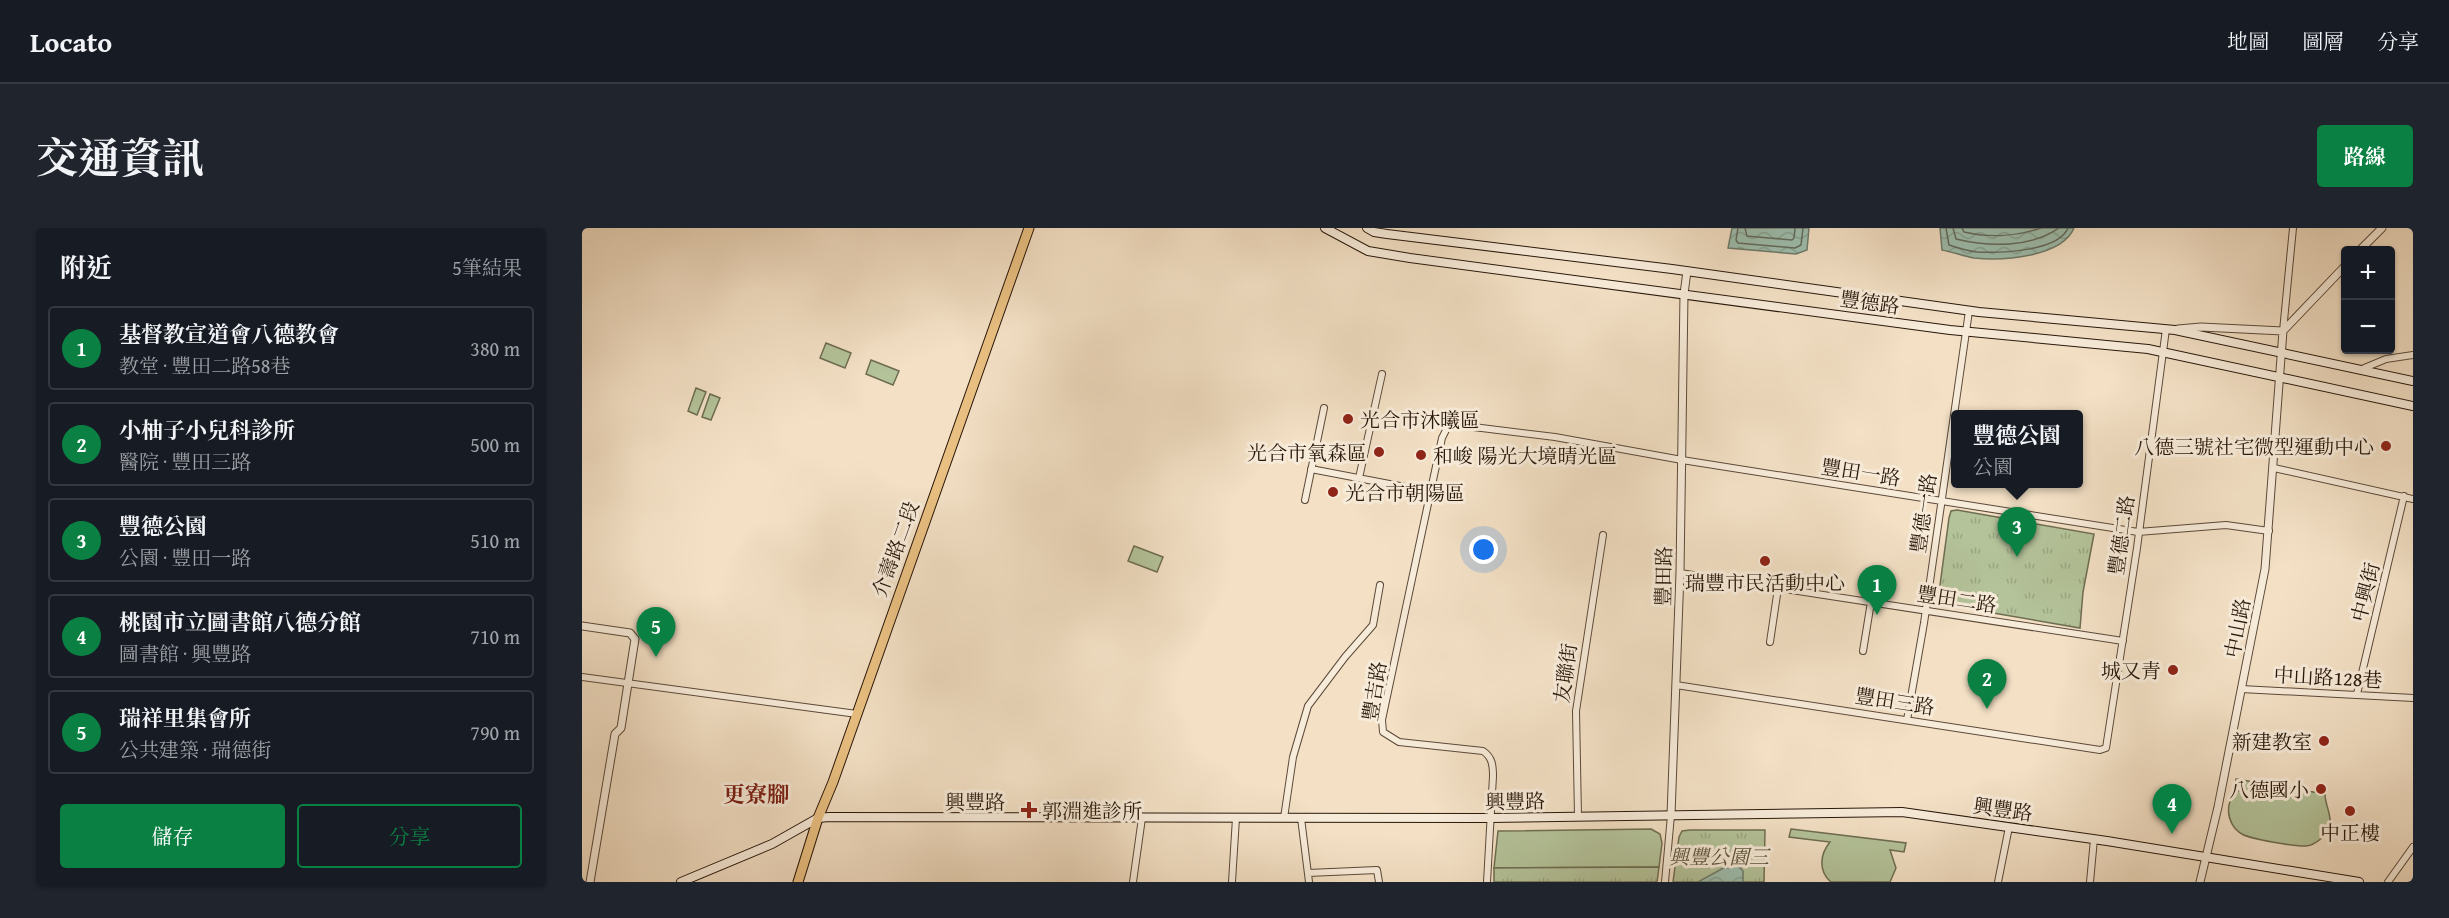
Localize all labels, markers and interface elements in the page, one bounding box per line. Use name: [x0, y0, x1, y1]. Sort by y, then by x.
text: Locato: [30, 21, 112, 62]
text: 地圖: [2227, 26, 2269, 57]
text: 圖層: [2302, 26, 2344, 57]
text: 分享: [2377, 26, 2419, 57]
button: 路線: [2317, 125, 2413, 187]
text: 交通資訊: [36, 127, 204, 188]
map controls: [2341, 246, 2395, 354]
button: +: [2341, 246, 2395, 300]
text: 附近: [60, 248, 112, 287]
text: 5筆結果: [452, 253, 522, 282]
street label: 豐德路: [1838, 283, 1902, 321]
button: −: [2341, 300, 2395, 354]
text: 基督教宣道會八德教會: [119, 318, 339, 350]
text: 1: [76, 334, 87, 363]
text: 380 m: [470, 334, 520, 363]
text: 教堂 · 豐田二路58巷: [119, 351, 290, 380]
place label: 光合市沐曦區: [1360, 405, 1480, 434]
popup: [1951, 410, 2083, 488]
marker: 光合市沐曦區: [1341, 412, 1355, 426]
text: 小柚子小兒科診所: [119, 414, 295, 446]
text: 豐德公園: [1973, 419, 2061, 451]
text: 2: [76, 430, 87, 459]
text: 500 m: [470, 430, 520, 459]
place label: 八德三號社宅微型運動中心: [2134, 432, 2374, 461]
place label: 光合市氧森區: [1247, 438, 1367, 467]
marker: 八德三號社宅微型運動中心: [2379, 439, 2393, 453]
place label: 和峻 陽光大境晴光區: [1433, 441, 1617, 470]
marker: 光合市氧森區: [1372, 445, 1386, 459]
text: 醫院 · 豐田三路: [119, 447, 251, 476]
marker: 和峻 陽光大境晴光區: [1414, 448, 1428, 462]
street label: 豐田一路: [1819, 451, 1903, 493]
text: 公園: [1973, 452, 2013, 481]
street label: 豐德一路: [1903, 471, 1943, 555]
place label: 光合市朝陽區: [1345, 478, 1465, 507]
marker: 光合市朝陽區: [1326, 485, 1340, 499]
street label: 豐德二路: [2101, 493, 2141, 577]
street label: 介壽路二段: [864, 497, 926, 601]
pin: 3: [1998, 508, 2036, 557]
text: 豐德公園: [119, 510, 207, 542]
text: 3: [76, 526, 87, 555]
text: 510 m: [470, 526, 520, 555]
your location: [1469, 535, 1498, 564]
text: 公園 · 豐田一路: [119, 543, 251, 572]
street label: 豐田路: [1648, 546, 1678, 606]
marker: 瑞豐市民活動中心: [1758, 554, 1772, 568]
street label: 中興街: [2344, 559, 2386, 625]
pin: 1: [1858, 566, 1896, 615]
place label: 瑞豐市民活動中心: [1685, 568, 1845, 597]
street label: 豐田二路: [1915, 578, 1999, 620]
street label: 中山路: [2217, 596, 2257, 660]
text: 桃園市立圖書館八德分館: [119, 606, 361, 638]
pin: 5: [636, 608, 676, 657]
text: 4: [76, 622, 87, 651]
text: 710 m: [470, 622, 520, 651]
text: 圖書館 · 興豐路: [119, 639, 251, 668]
street label: 友聯街: [1546, 641, 1584, 705]
place label: 城又青: [2101, 656, 2161, 685]
street label: 豐吉路: [1355, 659, 1393, 723]
pin: 2: [1968, 660, 2006, 709]
street label: 中山路128巷: [2273, 660, 2383, 694]
marker: 城又青: [2166, 663, 2180, 677]
street label: 豐田三路: [1853, 680, 1937, 722]
text: 瑞祥里集會所: [119, 702, 251, 734]
text: 5: [76, 718, 87, 747]
text: 790 m: [470, 718, 520, 747]
place label: 新建教室: [2232, 727, 2312, 756]
marker: 新建教室: [2317, 734, 2331, 748]
text: 公共建築 · 瑞德街: [119, 735, 271, 764]
place label: 八德國小: [2229, 775, 2309, 804]
district label: 更寮腳: [723, 778, 789, 810]
marker: 八德國小: [2314, 782, 2328, 796]
pin: 4: [2152, 784, 2192, 834]
street label: 興豐路: [1485, 786, 1545, 816]
street label: 興豐路: [945, 787, 1005, 816]
street label: 興豐路: [1971, 790, 2035, 828]
place label: 郭淵進診所: [1042, 796, 1142, 825]
marker: 郭淵進診所: [1020, 801, 1038, 819]
button: 儲存: [60, 804, 285, 868]
button: 分享: [297, 804, 522, 868]
marker: 中正樓: [2343, 804, 2357, 818]
place label: 中正樓: [2320, 818, 2380, 847]
park label: 興豐公園三: [1669, 842, 1771, 871]

